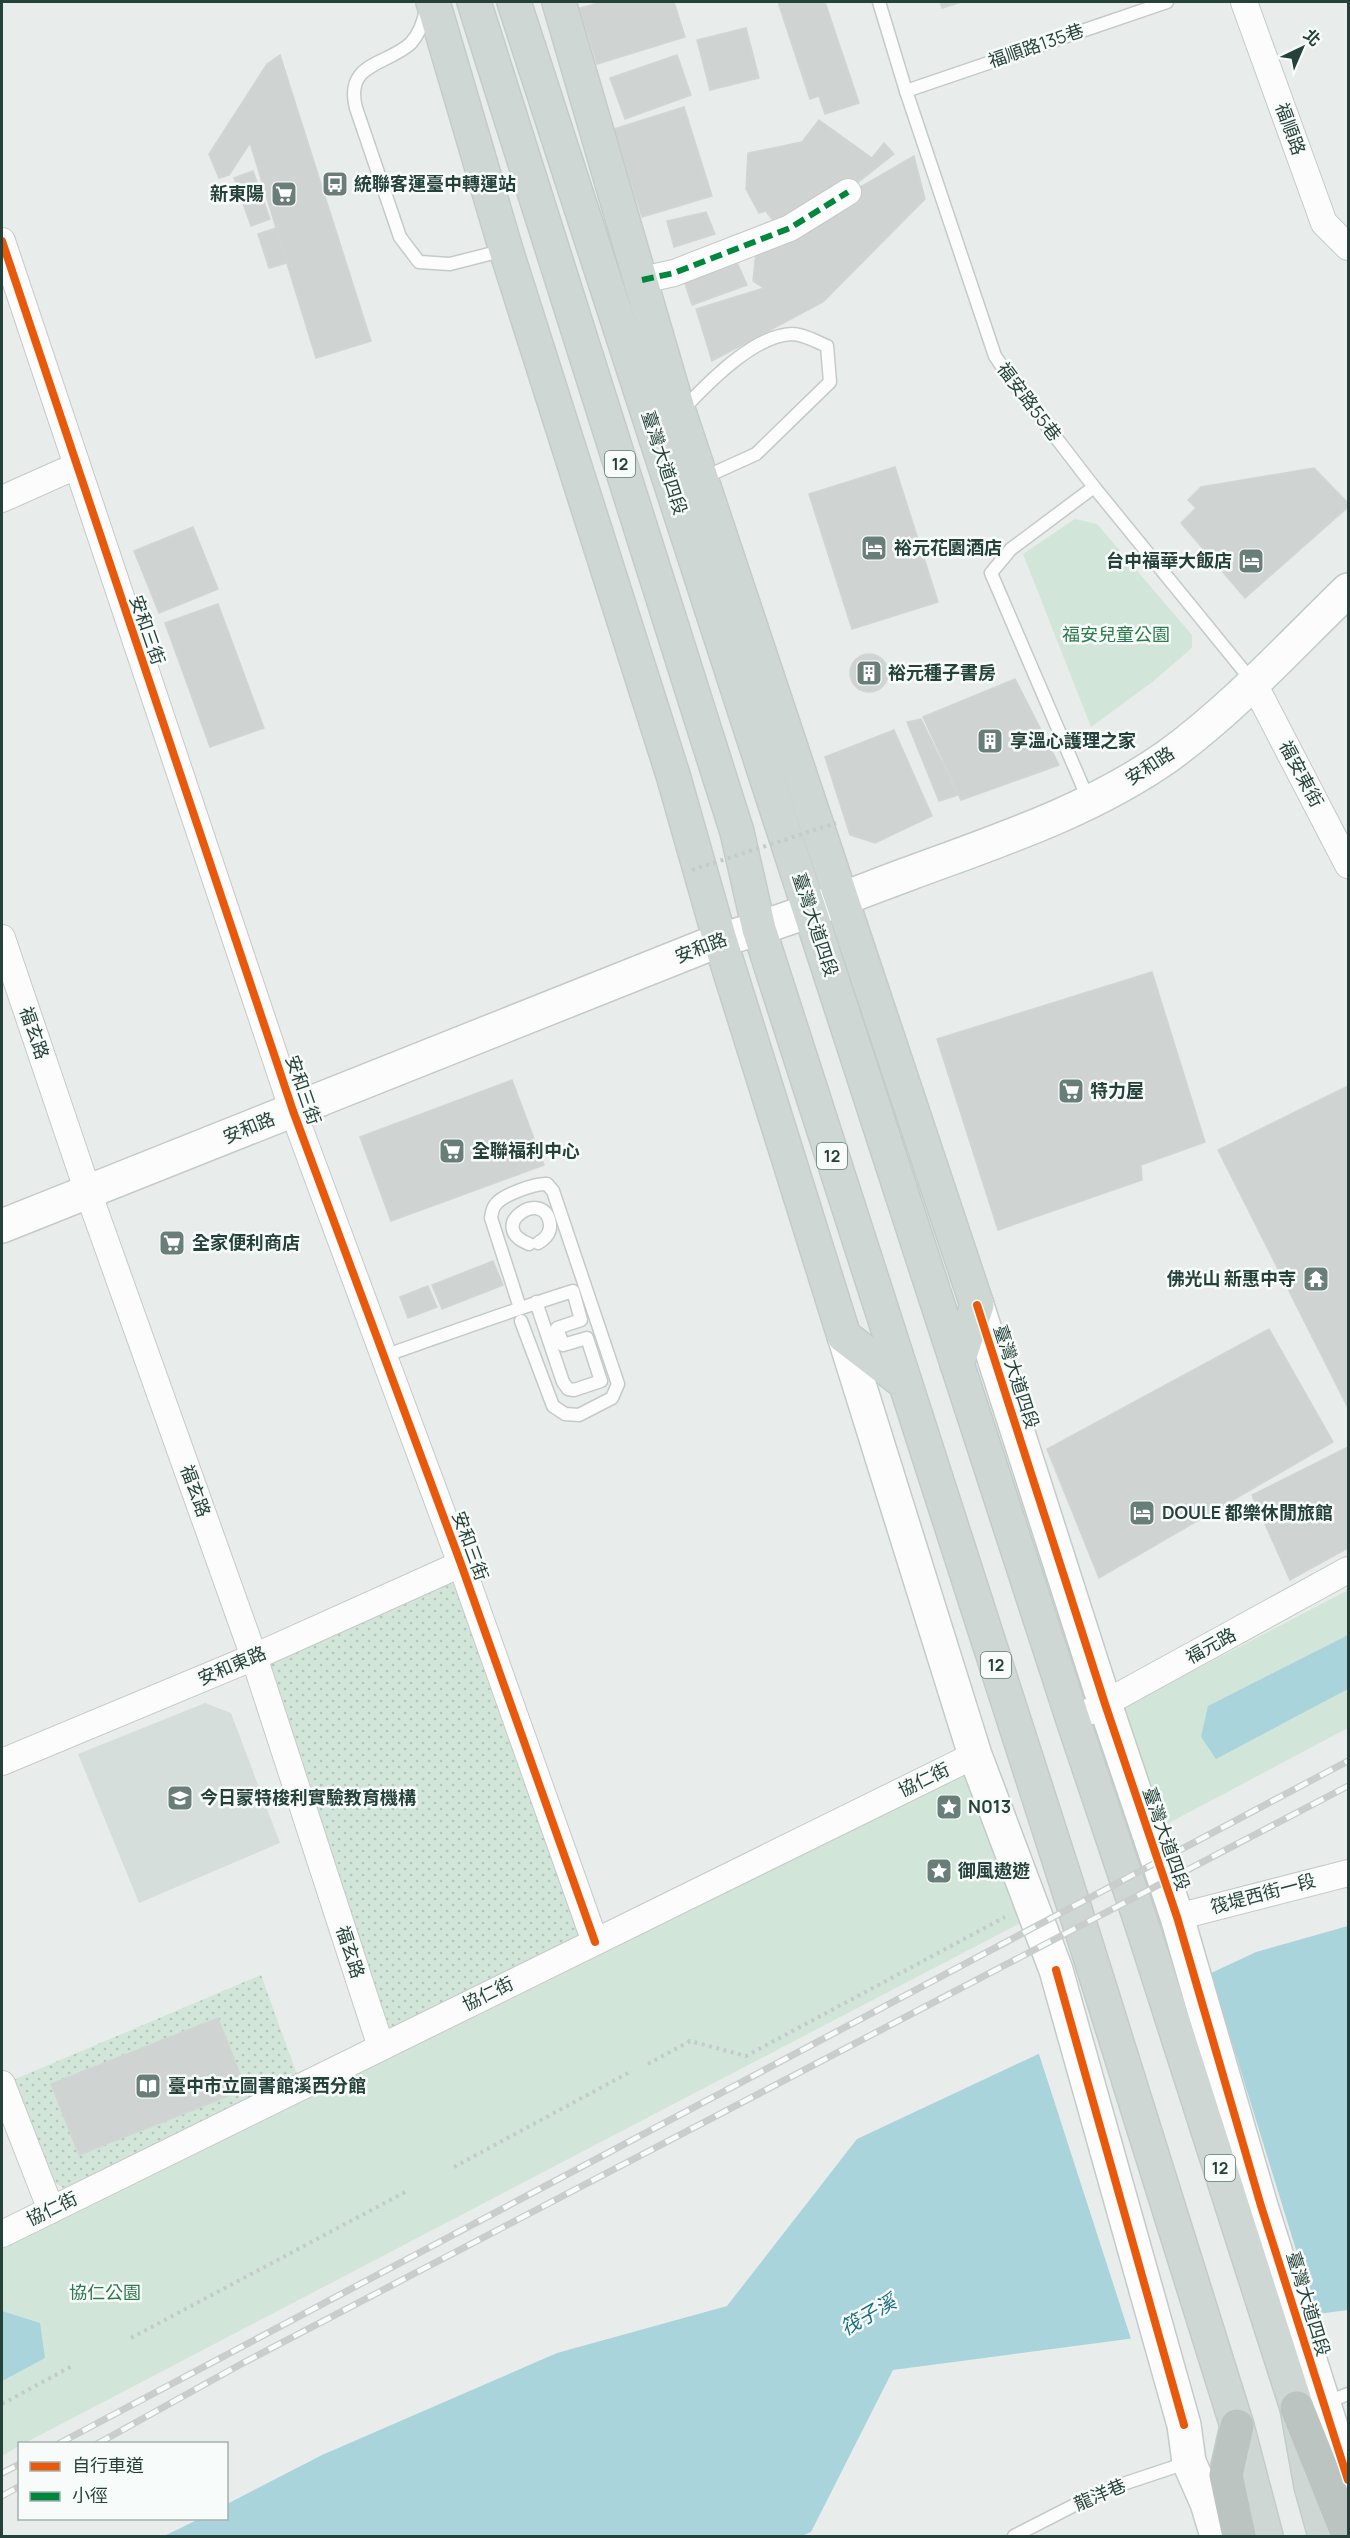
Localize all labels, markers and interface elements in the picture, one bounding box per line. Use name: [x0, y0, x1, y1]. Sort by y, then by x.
street label: 福順路135巷: [985, 18, 1087, 73]
north arrow: [1272, 18, 1332, 78]
text: 北: [1299, 24, 1326, 51]
street label: 福順路: [1270, 99, 1311, 158]
bus stop icon: 統聯客運臺中轉運站: [320, 169, 350, 199]
place label: 統聯客運臺中轉運站: [354, 171, 516, 195]
supermarket icon: 新東陽: [269, 179, 299, 209]
place label: 新東陽: [210, 181, 264, 205]
street label: 福安路55巷: [992, 357, 1067, 446]
street label: 臺灣大道四段: [637, 408, 693, 518]
road number: 12: [605, 451, 635, 477]
hotel icon: 裕元花園酒店: [859, 533, 889, 563]
place label: 裕元花園酒店: [894, 535, 1002, 559]
hotel icon: 台中福華大飯店: [1236, 546, 1266, 576]
place label: 台中福華大飯店: [1106, 548, 1232, 572]
street label: 安和三街: [125, 592, 171, 668]
park label: 福安兒童公園: [1062, 622, 1170, 646]
building icon: 裕元種子書房: [854, 658, 884, 688]
place label: 裕元種子書房: [888, 660, 996, 684]
building icon: 享溫心護理之家: [975, 726, 1005, 756]
place label: 享溫心護理之家: [1010, 728, 1136, 752]
street label: 福安東街: [1274, 736, 1329, 811]
street label: 安和路: [1120, 740, 1179, 790]
street label: 臺灣大道四段: [788, 870, 844, 980]
street label: 安和路: [671, 926, 730, 968]
street label: 福玄路: [15, 1003, 55, 1062]
street label: 安和三街: [281, 1052, 327, 1128]
supermarket icon: 特力屋: [1056, 1076, 1086, 1106]
place label: 特力屋: [1090, 1078, 1144, 1102]
street label: 安和路: [219, 1106, 278, 1148]
supermarket icon: 全聯福利中心: [437, 1136, 467, 1166]
place label: 全聯福利中心: [472, 1138, 580, 1162]
road number: 12: [817, 1143, 847, 1169]
supermarket icon: 全家便利商店: [157, 1228, 187, 1258]
place label: 全家便利商店: [192, 1230, 300, 1254]
temple icon: 佛光山 新惠中寺: [1301, 1264, 1331, 1294]
place label: 佛光山 新惠中寺: [1166, 1266, 1296, 1290]
street label: 臺灣大道四段: [989, 1322, 1045, 1432]
street label: 福玄路: [175, 1461, 216, 1520]
hotel icon: DOULE 都樂休閒旅館: [1127, 1498, 1157, 1528]
place label: DOULE 都樂休閒旅館: [1162, 1500, 1333, 1524]
street label: 安和三街: [447, 1508, 495, 1584]
street label: 福元路: [1181, 1622, 1240, 1669]
street label: 安和東路: [194, 1640, 269, 1690]
road number: 12: [981, 1652, 1011, 1678]
street label: 協仁街: [894, 1756, 953, 1802]
school or university icon: 今日蒙特梭利實驗教育機構: [165, 1783, 195, 1813]
street label: 臺灣大道四段: [1138, 1784, 1196, 1894]
place label: 今日蒙特梭利實驗教育機構: [200, 1785, 416, 1809]
place icon: N013: [934, 1792, 964, 1822]
place label: N013: [968, 1794, 1011, 1818]
place icon: 御風遨遊: [924, 1856, 954, 1886]
place label: 御風遨遊: [958, 1858, 1030, 1882]
street label: 筏堤西街一段: [1207, 1867, 1318, 1919]
street label: 福玄路: [331, 1922, 371, 1981]
street label: 協仁街: [458, 1970, 517, 2016]
library icon: 臺中市立圖書館溪西分館: [133, 2071, 163, 2101]
place label: 臺中市立圖書館溪西分館: [168, 2073, 366, 2097]
road number: 12: [1205, 2155, 1235, 2181]
street label: 協仁街: [22, 2185, 81, 2231]
street label: 臺灣大道四段: [1282, 2249, 1336, 2359]
park label: 協仁公園: [69, 2280, 141, 2304]
water label: 筏子溪: [835, 2286, 903, 2341]
legend: [18, 2442, 228, 2520]
text: 自行車道: [72, 2453, 144, 2477]
street label: 龍洋巷: [1070, 2472, 1129, 2516]
text: 小徑: [72, 2483, 108, 2507]

